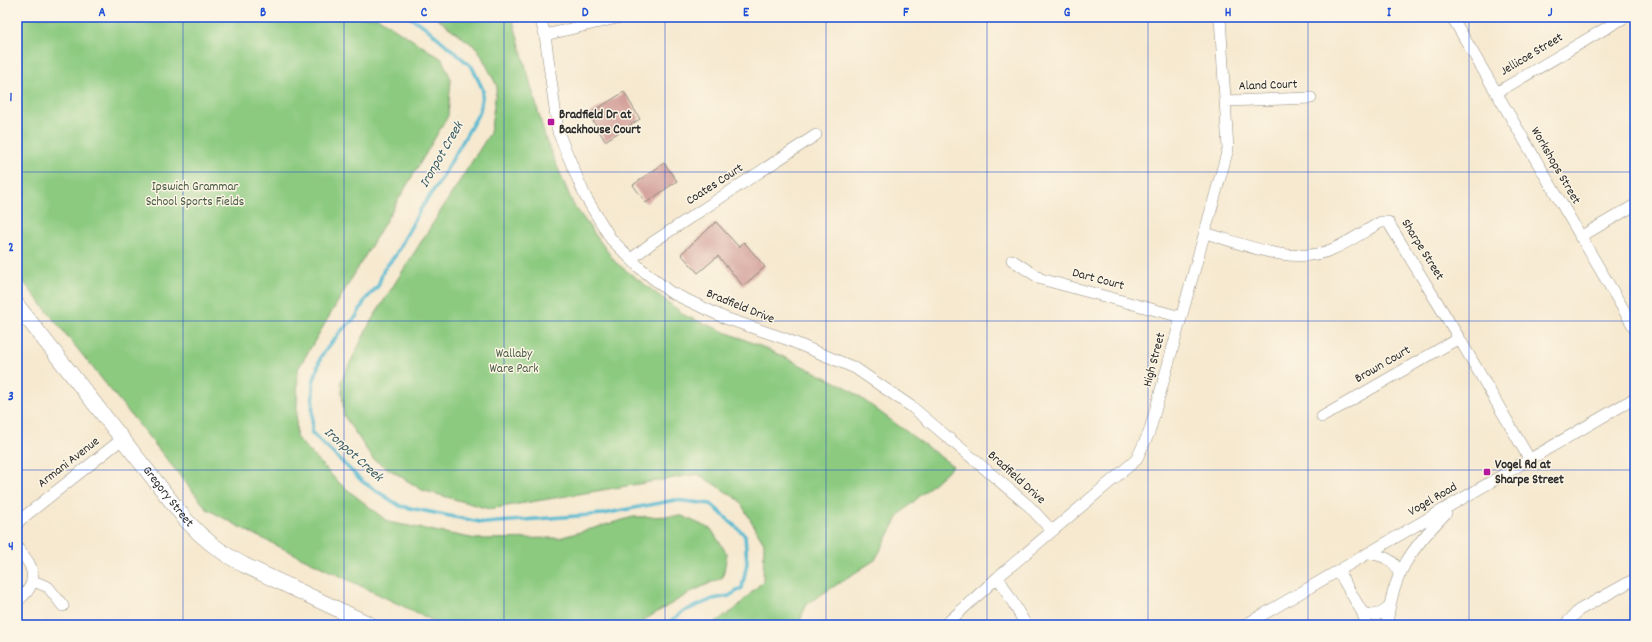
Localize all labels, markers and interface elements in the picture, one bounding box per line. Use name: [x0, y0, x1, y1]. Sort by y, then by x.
text: A: [98, 4, 106, 23]
text: B: [260, 4, 266, 23]
text: C: [421, 4, 428, 23]
text: D: [582, 4, 589, 23]
text: E: [743, 4, 750, 23]
text: F: [903, 4, 909, 23]
text: G: [1064, 4, 1071, 23]
text: H: [1225, 4, 1232, 23]
text: I: [1387, 4, 1392, 23]
text: J: [1548, 4, 1553, 23]
street label: Jellicoe Street: [1497, 29, 1567, 81]
street label: Aland Court: [1238, 75, 1298, 97]
text: 1: [10, 89, 13, 108]
place label: Bradfield Dr at Backhouse Court: [559, 106, 641, 140]
water label: Ironpot Creek: [415, 117, 470, 192]
marker: Bradfield Dr at Backhouse Court: [546, 117, 556, 127]
street label: Workshops Street: [1525, 124, 1585, 208]
street label: Coates Court: [683, 159, 747, 211]
park label: Ipswich Grammar School Sports Fields: [146, 178, 244, 212]
street label: Sharpe Street: [1396, 216, 1448, 284]
text: 2: [8, 239, 14, 258]
street label: Dart Court: [1070, 264, 1126, 296]
street label: Bradfield Drive: [703, 285, 777, 329]
street label: High Street: [1139, 331, 1171, 389]
street label: Brown Court: [1352, 341, 1415, 389]
park label: Wallaby Ware Park: [489, 345, 539, 379]
text: 3: [8, 388, 14, 407]
water label: Ironpot Creek: [319, 423, 388, 488]
street label: Armani Avenue: [34, 433, 104, 493]
street label: Bradfield Drive: [983, 447, 1049, 509]
place label: Vogel Rd at Sharpe Street: [1495, 456, 1564, 490]
street label: Gregory Street: [138, 462, 198, 532]
marker: Vogel Rd at Sharpe Street: [1482, 467, 1492, 477]
street label: Vogel Road: [1405, 478, 1461, 522]
text: 4: [8, 538, 14, 557]

